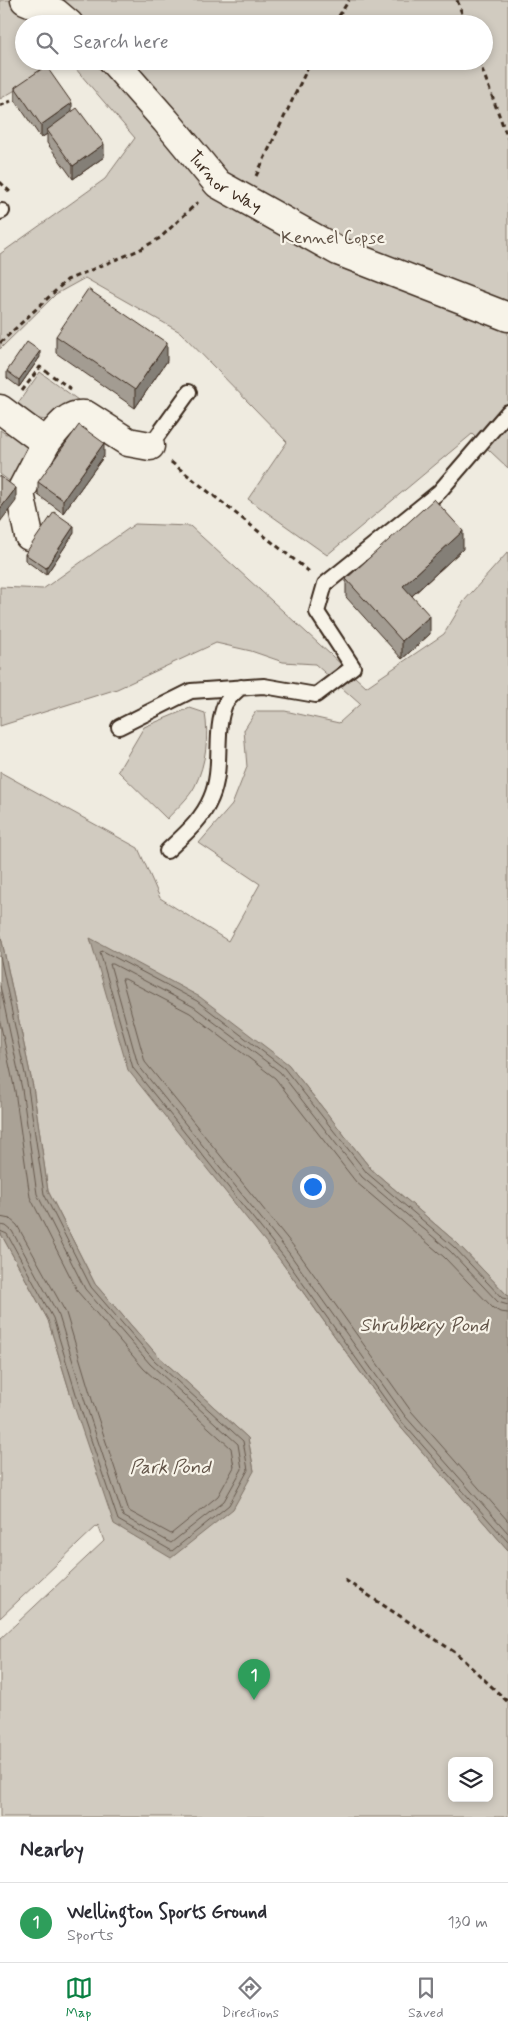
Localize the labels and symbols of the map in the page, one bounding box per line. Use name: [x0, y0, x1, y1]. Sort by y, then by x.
street label: Turnor Way: [182, 146, 266, 219]
park label: Kennel Copse: [281, 226, 385, 250]
your location: [300, 1174, 326, 1200]
water label: Shrubbery Pond: [360, 1313, 490, 1338]
water label: Park Pond: [130, 1455, 212, 1480]
pin: 1: [238, 1659, 270, 1700]

